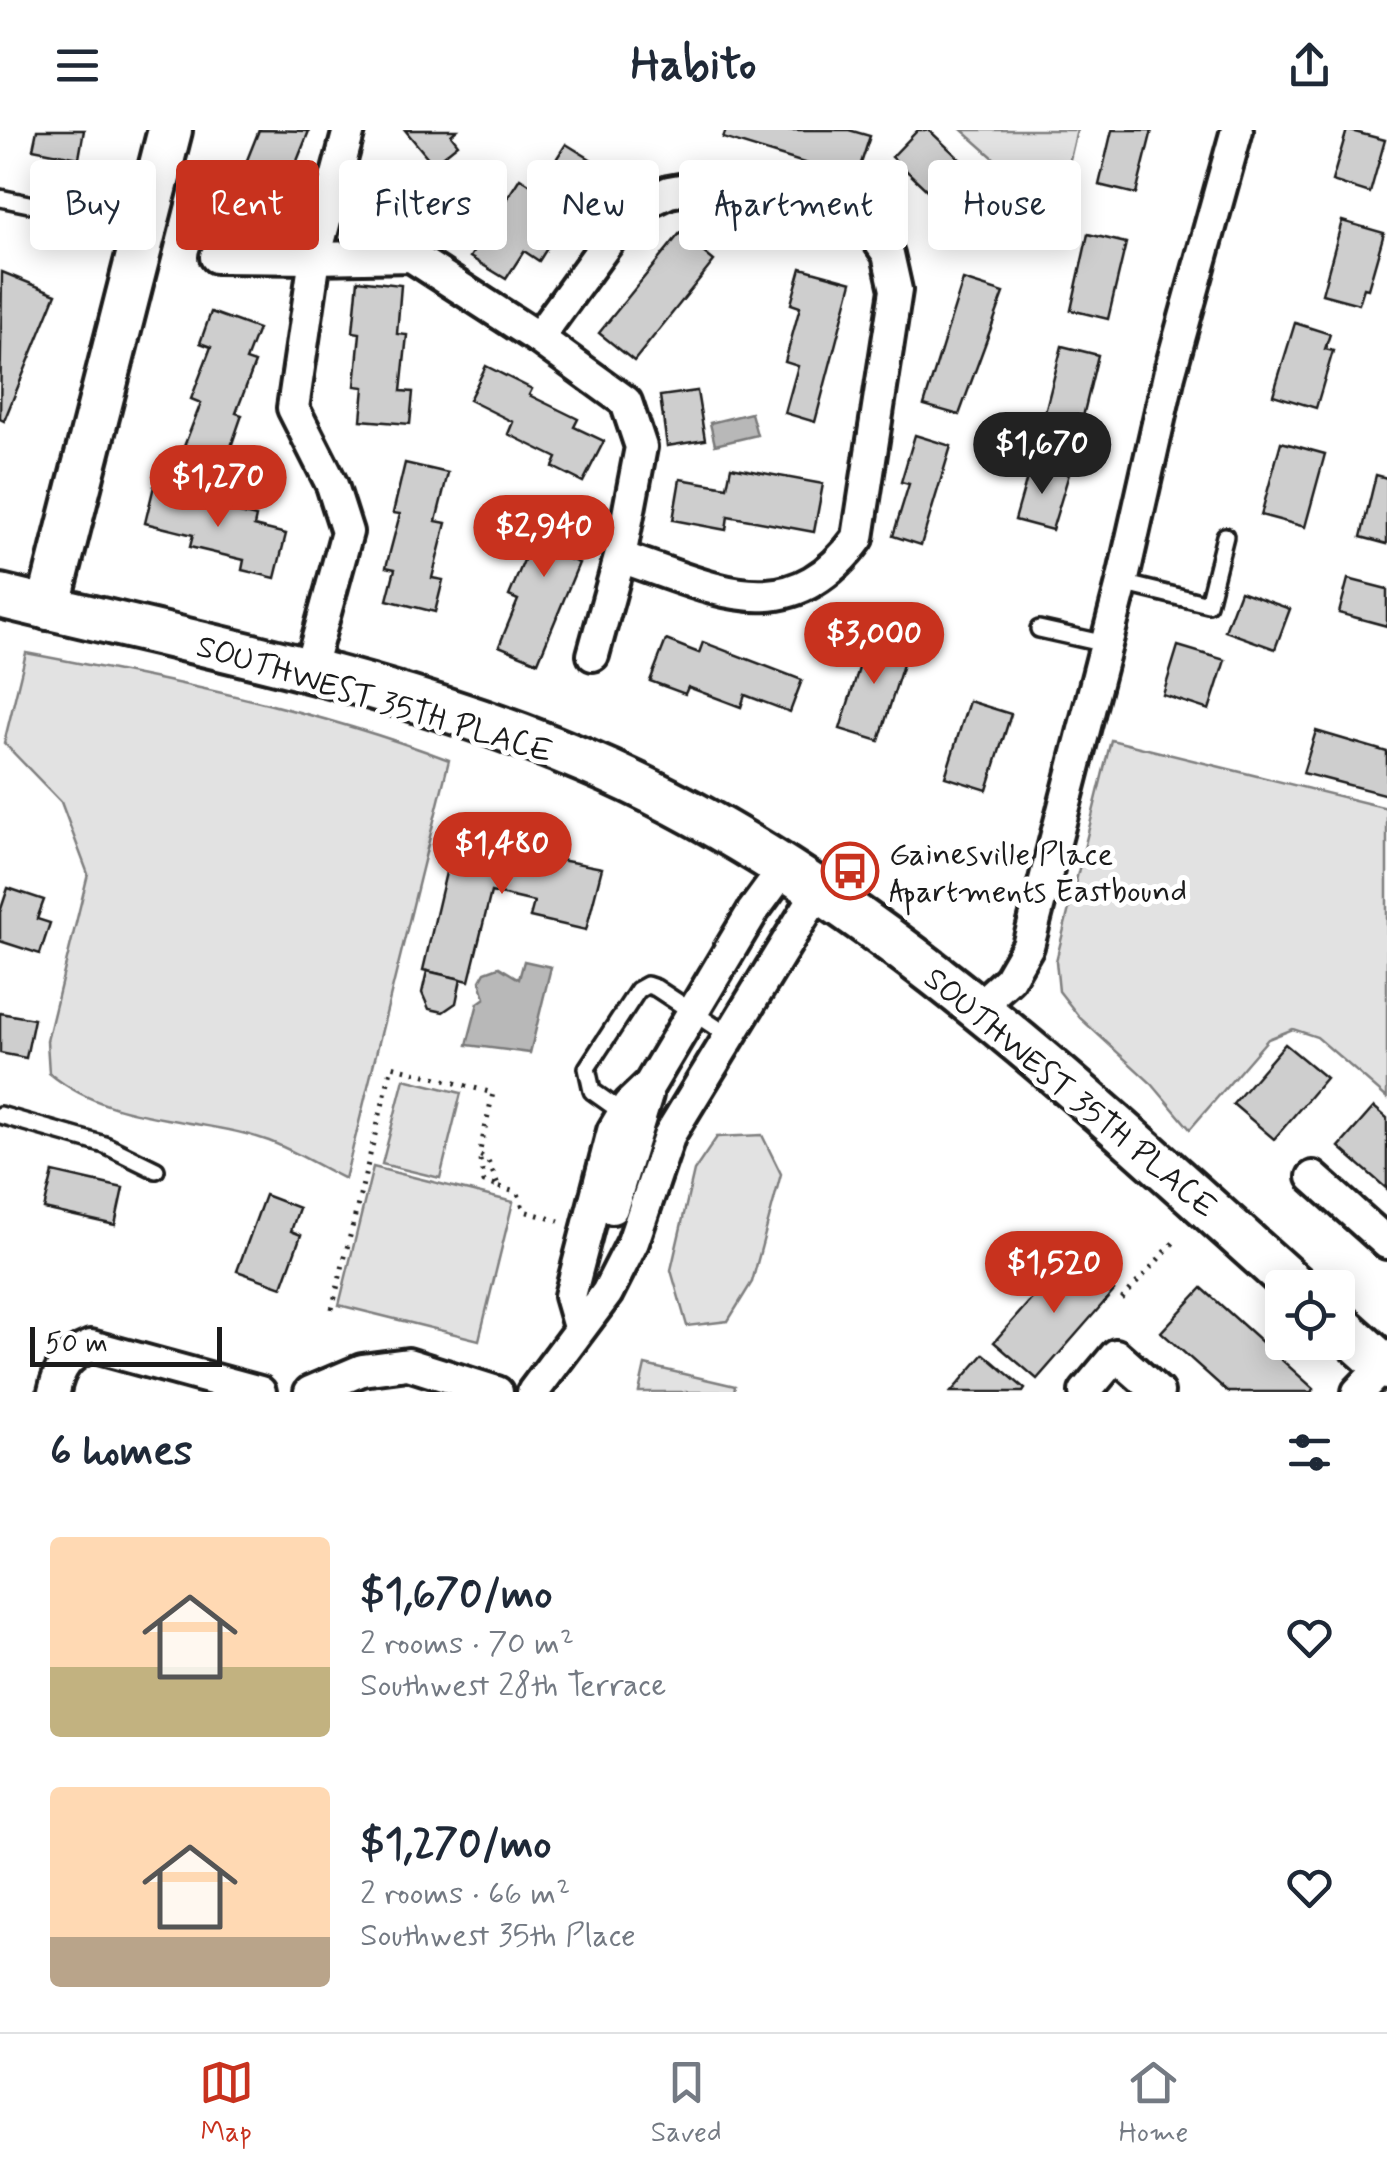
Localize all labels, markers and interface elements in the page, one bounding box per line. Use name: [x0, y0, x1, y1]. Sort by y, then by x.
text: Habito: [631, 36, 756, 95]
icon: menu: [50, 38, 105, 93]
icon: share: [1282, 38, 1337, 93]
chip: Buy: [30, 160, 156, 250]
chip: Rent: [176, 160, 319, 250]
chip: Filters: [339, 160, 507, 250]
chip: New: [527, 160, 659, 250]
chip: Apartment: [679, 160, 908, 250]
chip: House: [928, 160, 1081, 250]
pin: $1,670: [961, 412, 1123, 497]
text: $1,670: [995, 423, 1089, 465]
pin: $1,270: [137, 445, 299, 530]
text: $1,270: [172, 456, 264, 498]
pin: $2,940: [463, 495, 625, 580]
text: $2,940: [495, 506, 593, 548]
pin: $3,000: [793, 602, 955, 687]
text: $3,000: [826, 613, 922, 655]
street label: SOUTHWEST 35TH PLACE: [191, 626, 558, 774]
pin: $1,480: [421, 812, 583, 897]
text: $1,480: [455, 823, 549, 865]
place label: Gainesville Place Apartments Eastbound: [889, 834, 1187, 916]
bus stop icon: Gainesville Place Apartments Eastbound: [820, 841, 880, 901]
street label: SOUTHWEST 35TH PLACE: [914, 958, 1225, 1229]
pin: $1,520: [973, 1231, 1135, 1316]
text: $1,520: [1007, 1242, 1101, 1284]
map controls: [1265, 1270, 1355, 1360]
button: locate: [1265, 1270, 1355, 1360]
scale bar: [30, 1322, 222, 1366]
text: 50 m: [45, 1326, 108, 1363]
text: 6 homes: [50, 1425, 193, 1480]
icon: filters: [1282, 1425, 1337, 1480]
text: $1,670/mo: [360, 1568, 552, 1623]
icon: home: [130, 1577, 250, 1697]
icon: heart: [1282, 1610, 1337, 1665]
text: 2 rooms · 70 m²: [360, 1623, 574, 1665]
text: Southwest 28th Terrace: [360, 1665, 666, 1707]
text: $1,270/mo: [360, 1818, 551, 1873]
icon: home: [130, 1827, 250, 1947]
icon: heart: [1282, 1860, 1337, 1915]
text: 2 rooms · 66 m²: [360, 1873, 570, 1915]
text: Southwest 35th Place: [360, 1915, 636, 1957]
tab: Map: [199, 2055, 254, 2152]
tab: Saved: [651, 2055, 722, 2152]
tab: Home: [1119, 2055, 1188, 2152]

